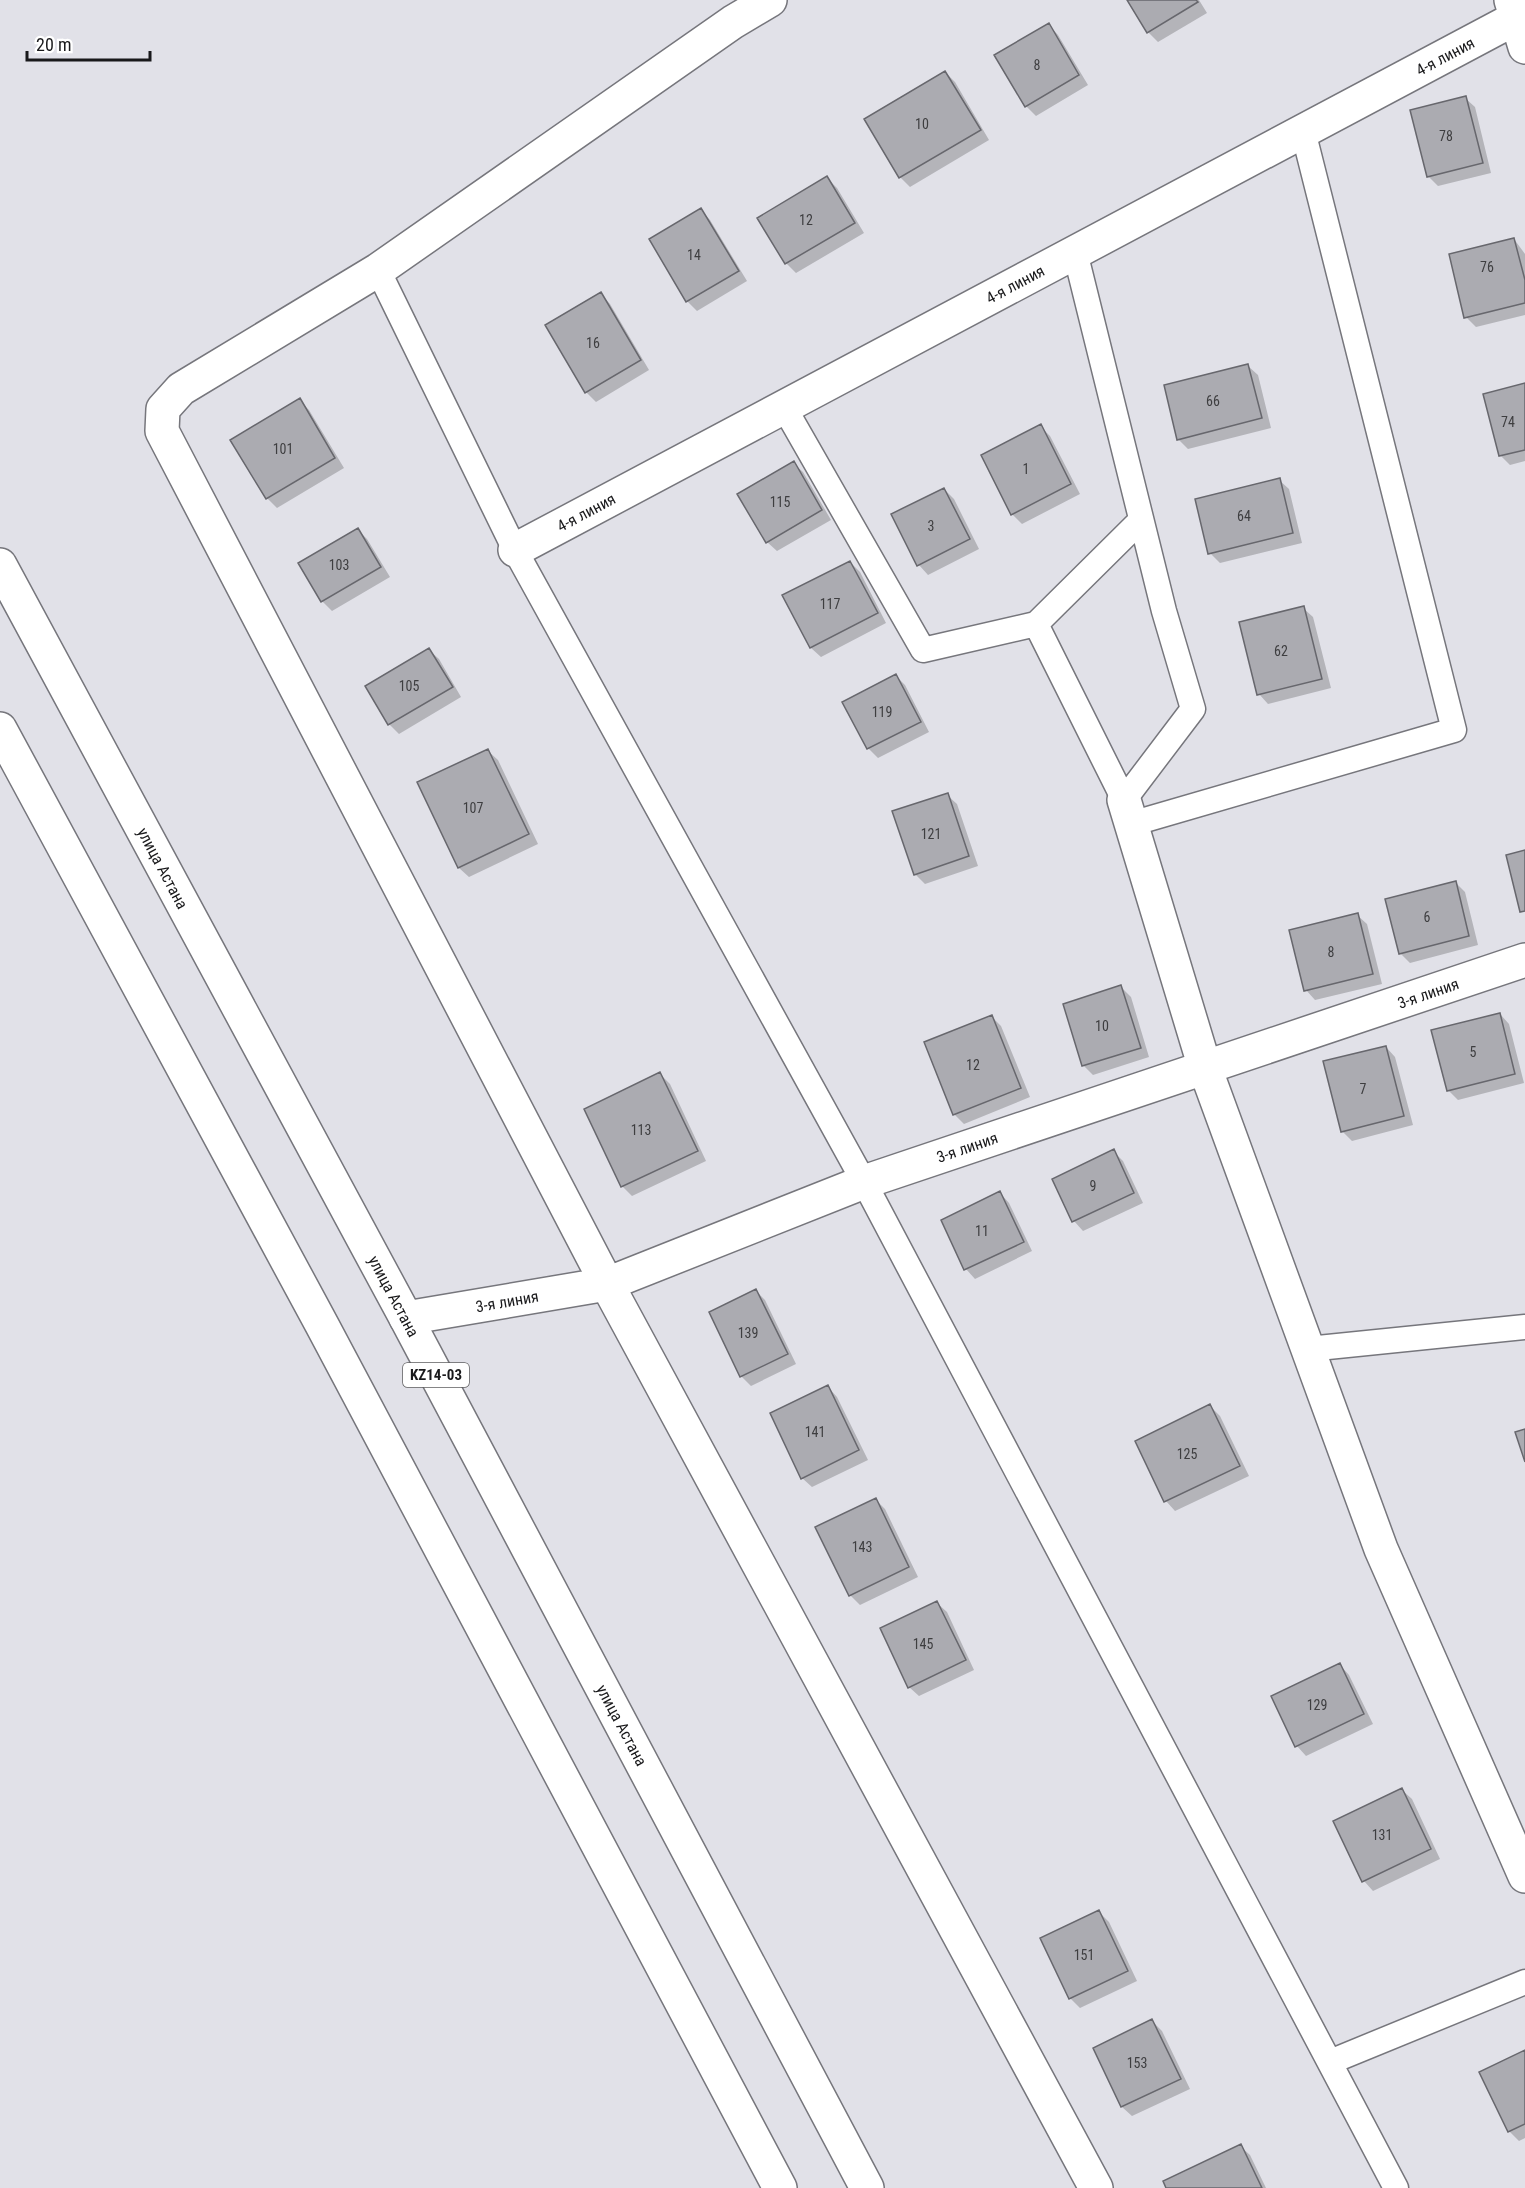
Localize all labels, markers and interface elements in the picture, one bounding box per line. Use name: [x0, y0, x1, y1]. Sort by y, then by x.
scale bar: [27, 24, 150, 62]
street label: 4-я линия: [1413, 33, 1478, 80]
text: 20 m: [36, 34, 71, 55]
house number: 8: [1034, 57, 1041, 73]
house number: 10: [915, 116, 929, 132]
house number: 78: [1439, 128, 1453, 144]
house number: 12: [799, 212, 813, 228]
house number: 14: [687, 247, 701, 263]
house number: 76: [1480, 259, 1494, 275]
street label: 4-я линия: [983, 261, 1048, 308]
house number: 16: [586, 335, 600, 351]
house number: 66: [1206, 393, 1220, 409]
house number: 74: [1501, 414, 1515, 430]
house number: 101: [273, 441, 293, 457]
house number: 1: [1023, 461, 1029, 477]
street label: 4-я линия: [554, 489, 619, 536]
house number: 115: [770, 494, 790, 510]
house number: 64: [1237, 508, 1251, 524]
house number: 3: [928, 518, 934, 534]
house number: 103: [329, 557, 349, 573]
house number: 117: [820, 596, 840, 612]
house number: 62: [1274, 643, 1288, 659]
house number: 105: [399, 678, 419, 694]
house number: 119: [872, 704, 892, 720]
house number: 107: [463, 800, 483, 816]
street label: улица Астана: [133, 824, 192, 912]
house number: 121: [921, 826, 941, 842]
house number: 6: [1424, 909, 1431, 925]
house number: 8: [1328, 944, 1335, 960]
street label: 3-я линия: [1395, 974, 1461, 1013]
house number: 10: [1095, 1018, 1109, 1034]
house number: 5: [1470, 1044, 1477, 1060]
house number: 12: [966, 1057, 980, 1073]
house number: 7: [1360, 1081, 1367, 1097]
house number: 113: [631, 1122, 651, 1138]
street label: 3-я линия: [934, 1128, 1000, 1167]
house number: 9: [1090, 1178, 1096, 1194]
house number: 11: [975, 1223, 989, 1239]
street label: улица Астана: [364, 1252, 423, 1340]
street label: 3-я линия: [474, 1287, 540, 1316]
house number: 139: [738, 1325, 758, 1341]
road number: KZ14-03: [403, 1363, 469, 1387]
house number: 141: [805, 1424, 825, 1440]
house number: 125: [1177, 1446, 1197, 1462]
house number: 143: [852, 1539, 872, 1555]
house number: 145: [913, 1636, 933, 1652]
street label: улица Астана: [592, 1681, 651, 1769]
house number: 129: [1307, 1697, 1327, 1713]
house number: 131: [1372, 1827, 1392, 1843]
house number: 151: [1074, 1947, 1094, 1963]
house number: 153: [1127, 2055, 1147, 2071]

